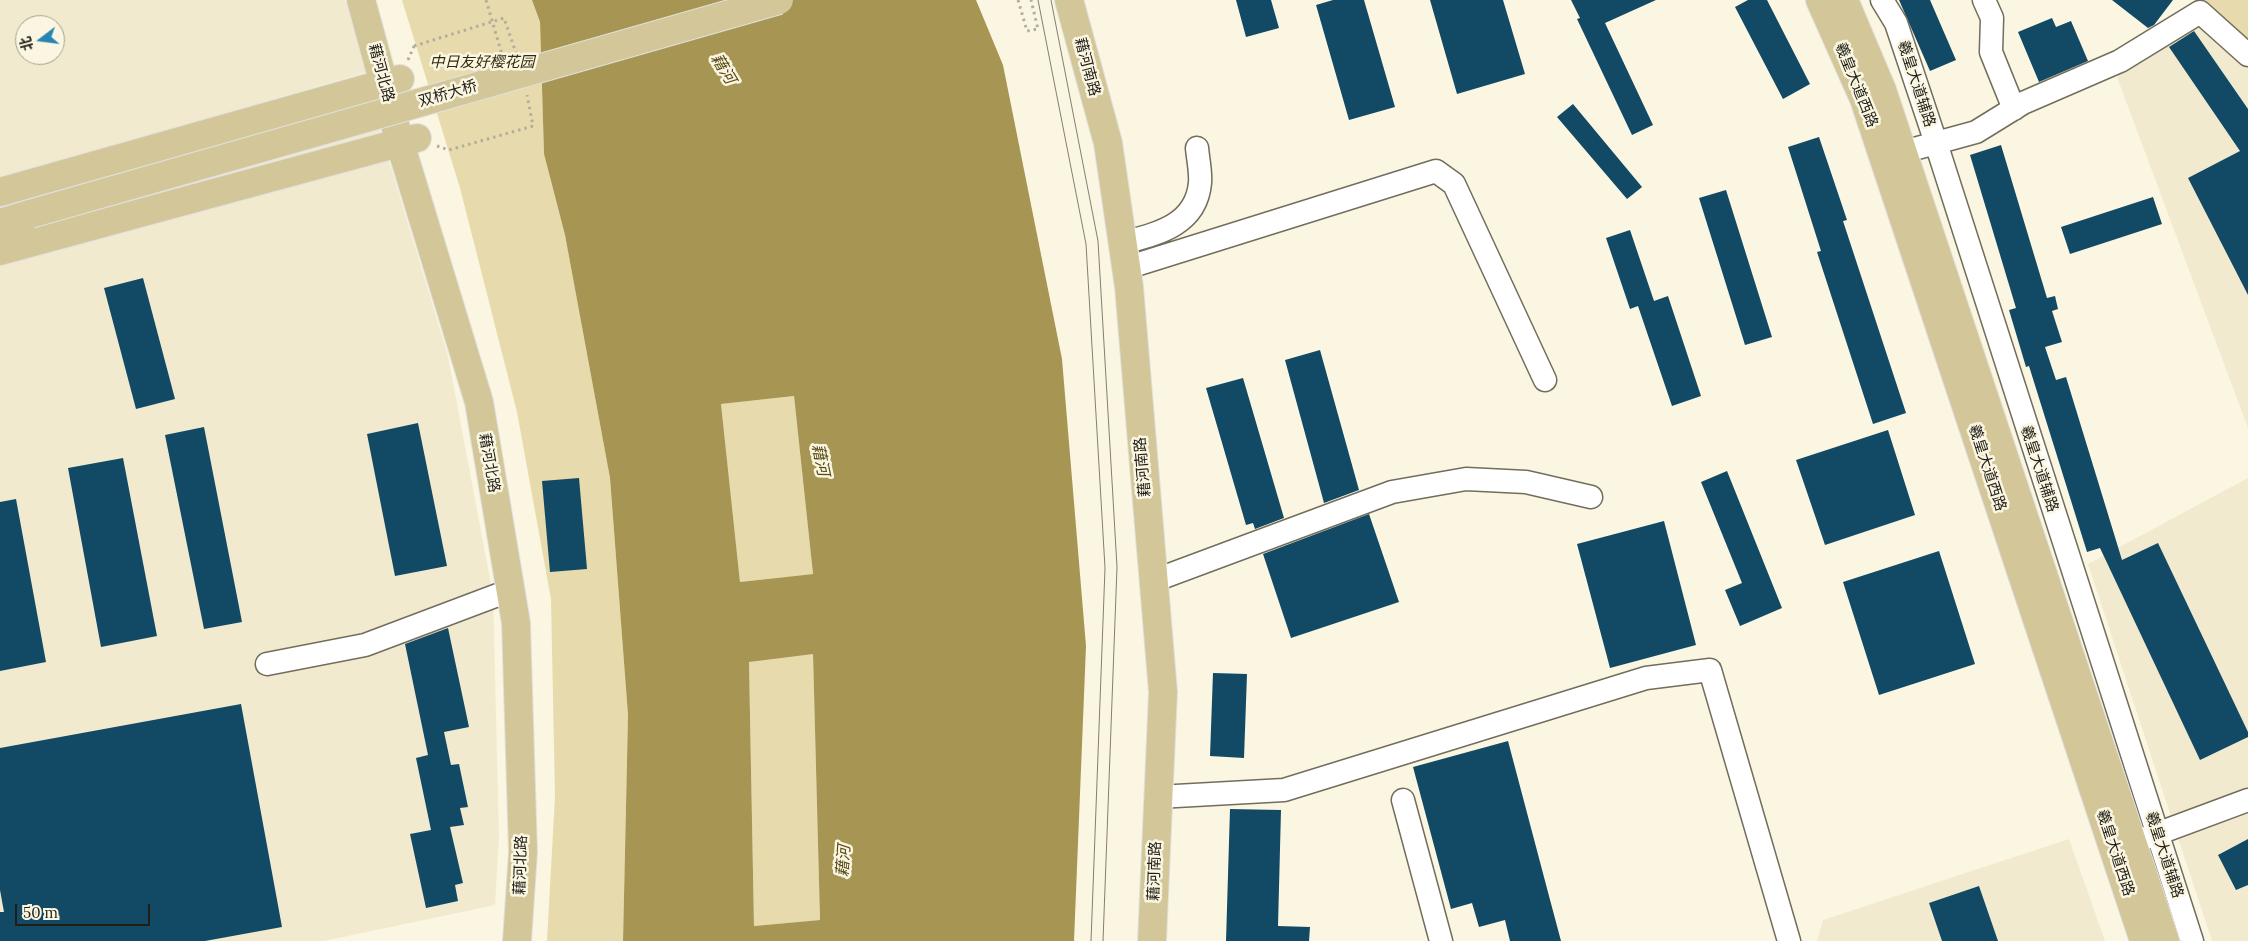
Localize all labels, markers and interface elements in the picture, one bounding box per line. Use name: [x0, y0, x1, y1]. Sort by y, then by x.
north arrow: [15, 15, 65, 65]
text: 北: [16, 35, 37, 53]
street label: 藉河南路: [1071, 36, 1103, 98]
street label: 羲皇大道辅路: [1894, 38, 1938, 130]
street label: 羲皇大道西路: [1831, 40, 1881, 130]
street label: 藉河北路: [365, 42, 397, 104]
water label: 藉河: [707, 50, 739, 88]
park label: 中日友好樱花园: [430, 54, 534, 72]
street label: 双桥大桥: [417, 77, 479, 111]
street label: 羲皇大道西路: [1965, 422, 2009, 514]
street label: 羲皇大道辅路: [2017, 423, 2061, 515]
street label: 藉河北路: [475, 432, 503, 494]
street label: 藉河南路: [1131, 436, 1155, 498]
water label: 藉河: [807, 442, 833, 478]
street label: 羲皇大道西路: [2093, 807, 2137, 899]
street label: 羲皇大道辅路: [2142, 809, 2186, 901]
street label: 藉河北路: [511, 835, 531, 895]
street label: 藉河南路: [1145, 841, 1165, 901]
water label: 藉河: [833, 844, 855, 878]
scale bar: [18, 894, 152, 926]
text: 50 m: [23, 903, 58, 922]

